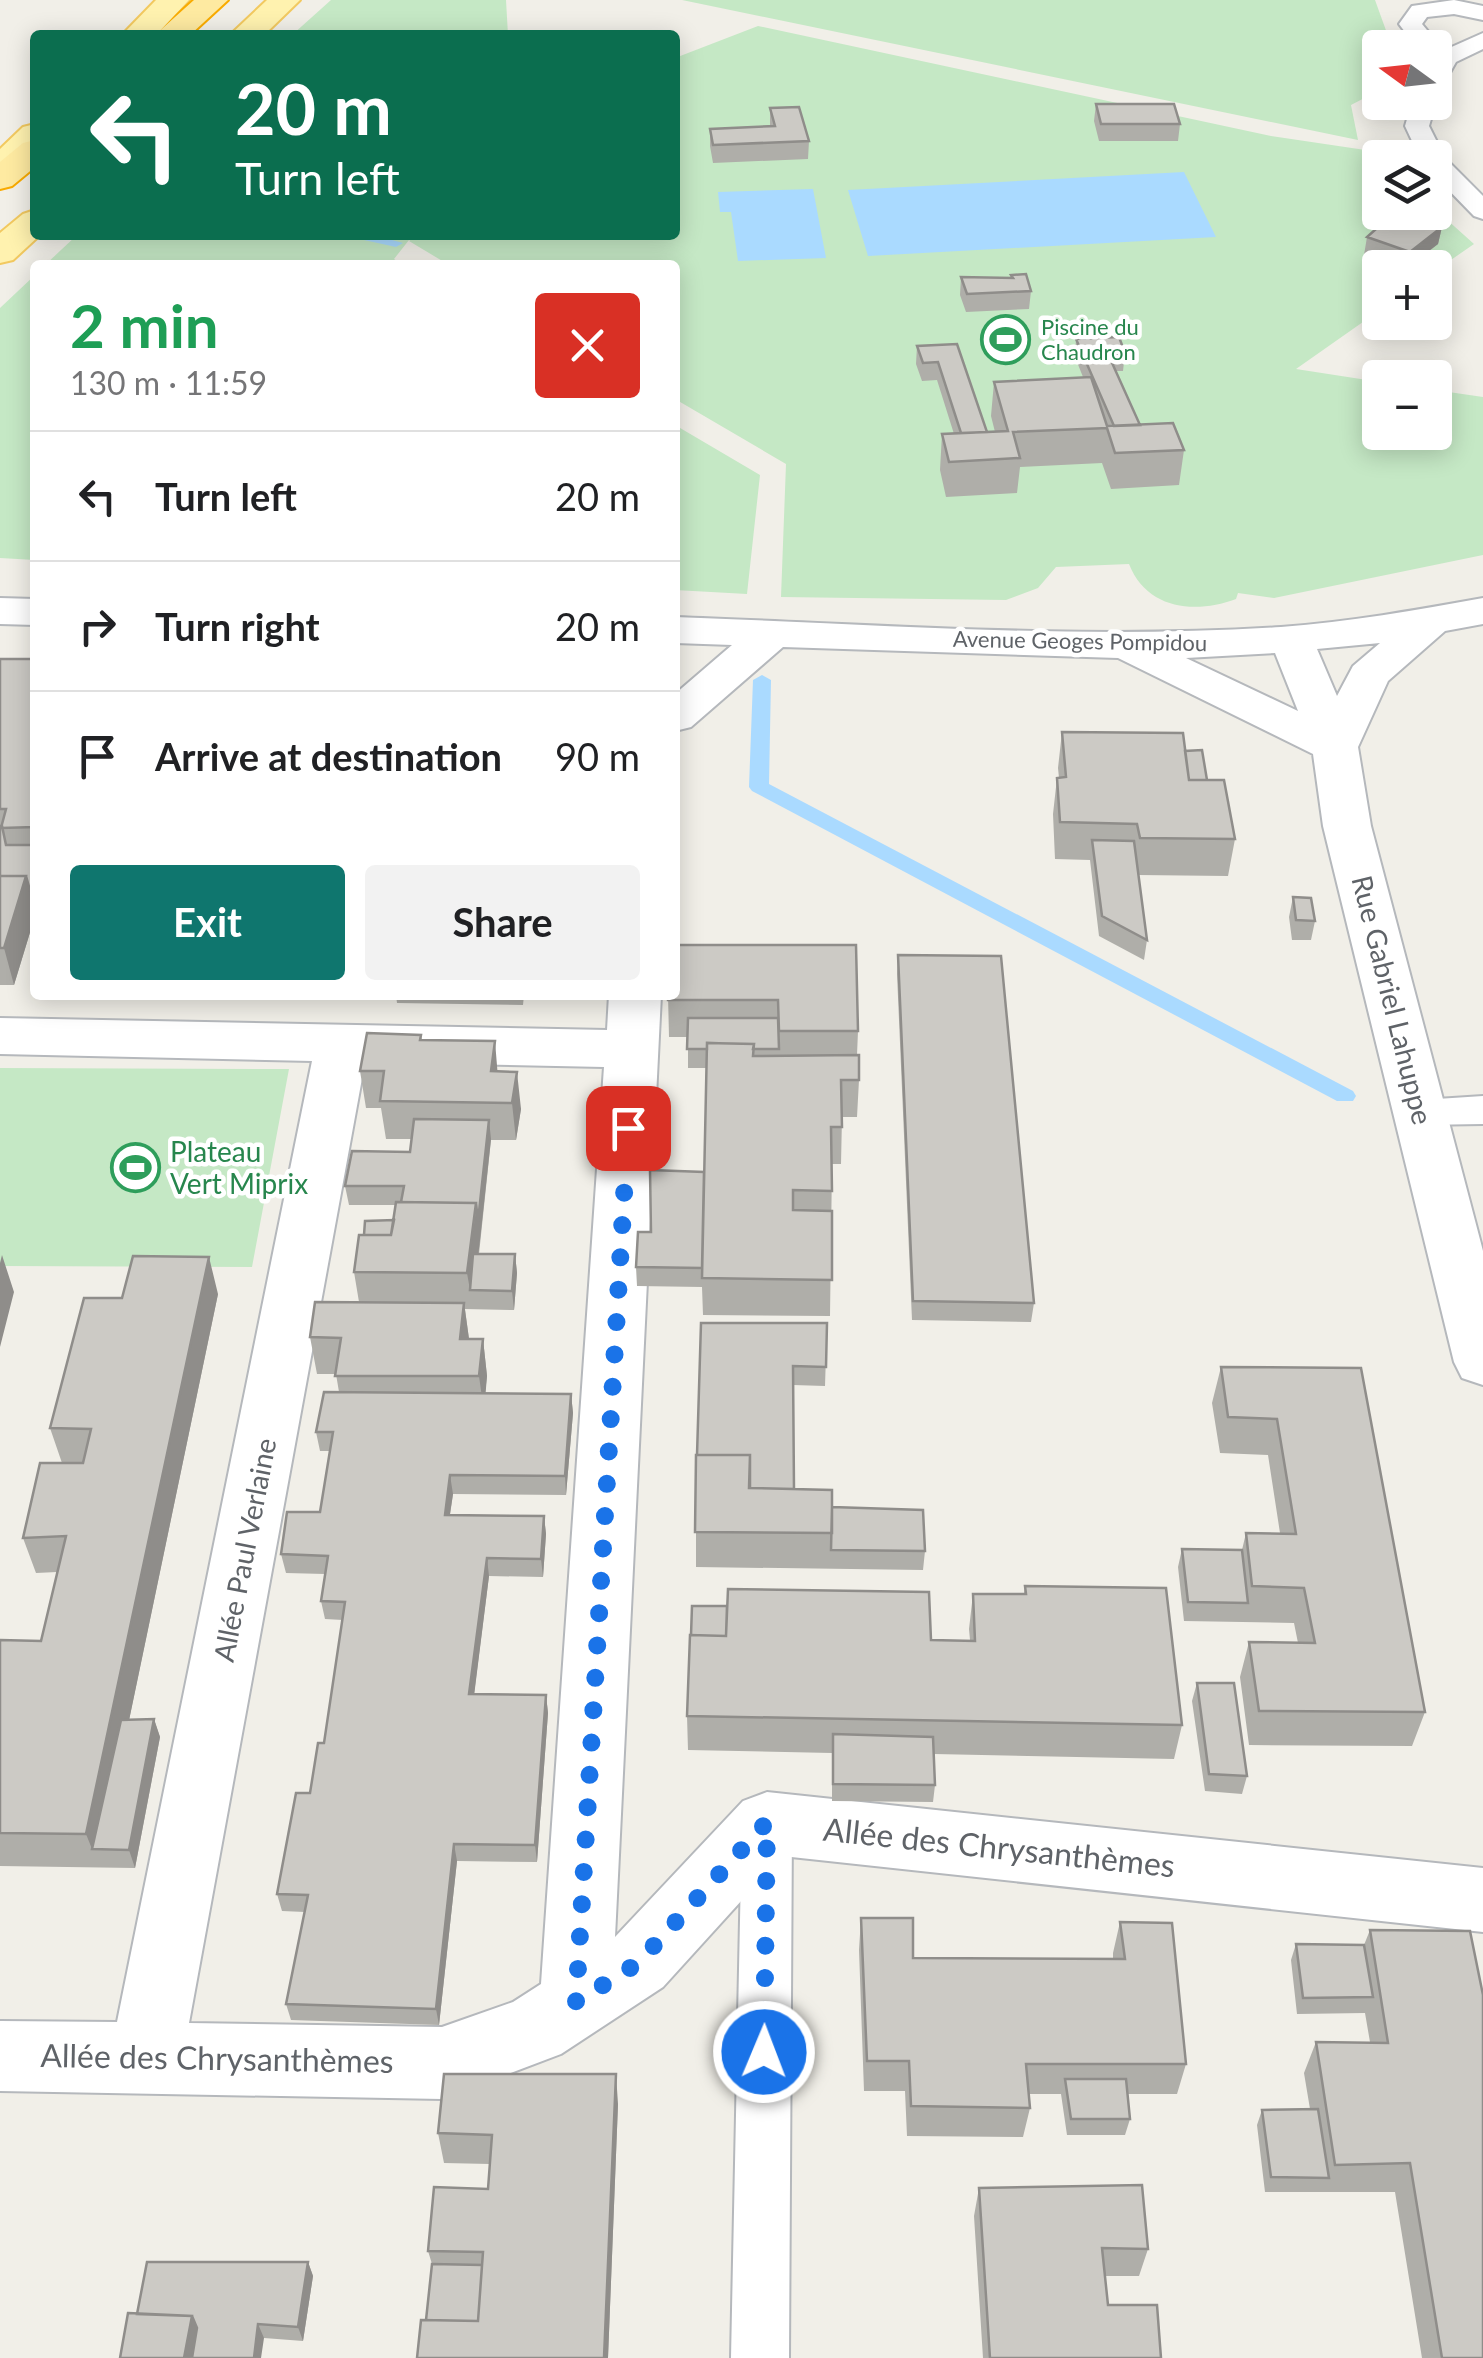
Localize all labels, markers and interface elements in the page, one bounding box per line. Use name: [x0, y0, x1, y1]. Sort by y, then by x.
north arrow: [1362, 30, 1452, 120]
map controls: [1362, 30, 1452, 450]
text: 20 m: [235, 66, 392, 150]
icon: left: [70, 70, 200, 200]
button: layers: [1362, 140, 1452, 230]
text: Turn left: [235, 151, 400, 205]
button: +: [1362, 250, 1452, 340]
text: 2 min: [70, 289, 219, 361]
button: close: [535, 293, 640, 398]
place label: Piscine du Chaudron: [1041, 313, 1139, 365]
sports icon: Piscine du Chaudron: [980, 314, 1032, 366]
button: −: [1362, 360, 1452, 450]
text: 130 m · 11:59: [70, 363, 267, 402]
icon: left: [70, 469, 125, 524]
text: Turn left: [155, 473, 297, 519]
text: 20 m: [555, 473, 640, 519]
icon: right: [70, 599, 125, 654]
text: Turn right: [155, 603, 320, 649]
text: 20 m: [555, 603, 640, 649]
street label: Avenue Geoges Pompidou: [953, 625, 1207, 656]
icon: arrive: [70, 729, 125, 784]
text: Arrive at destination: [155, 733, 502, 779]
text: 90 m: [555, 733, 640, 779]
button: Exit: [70, 865, 345, 980]
button: Share: [365, 865, 640, 980]
street label: Rue Gabriel Lahuppe: [1346, 872, 1440, 1128]
pin: [586, 1086, 671, 1171]
icon: arrive: [601, 1101, 656, 1156]
place label: Plateau Vert Miprix: [170, 1134, 308, 1200]
sports icon: Plateau Vert Miprix: [109, 1142, 161, 1194]
street label: Allée Paul Verlaine: [206, 1435, 282, 1664]
street label: Allée des Chrysanthèmes: [821, 1809, 1177, 1884]
position arrow: [712, 2000, 816, 2104]
street label: Allée des Chrysanthèmes: [40, 2035, 394, 2080]

